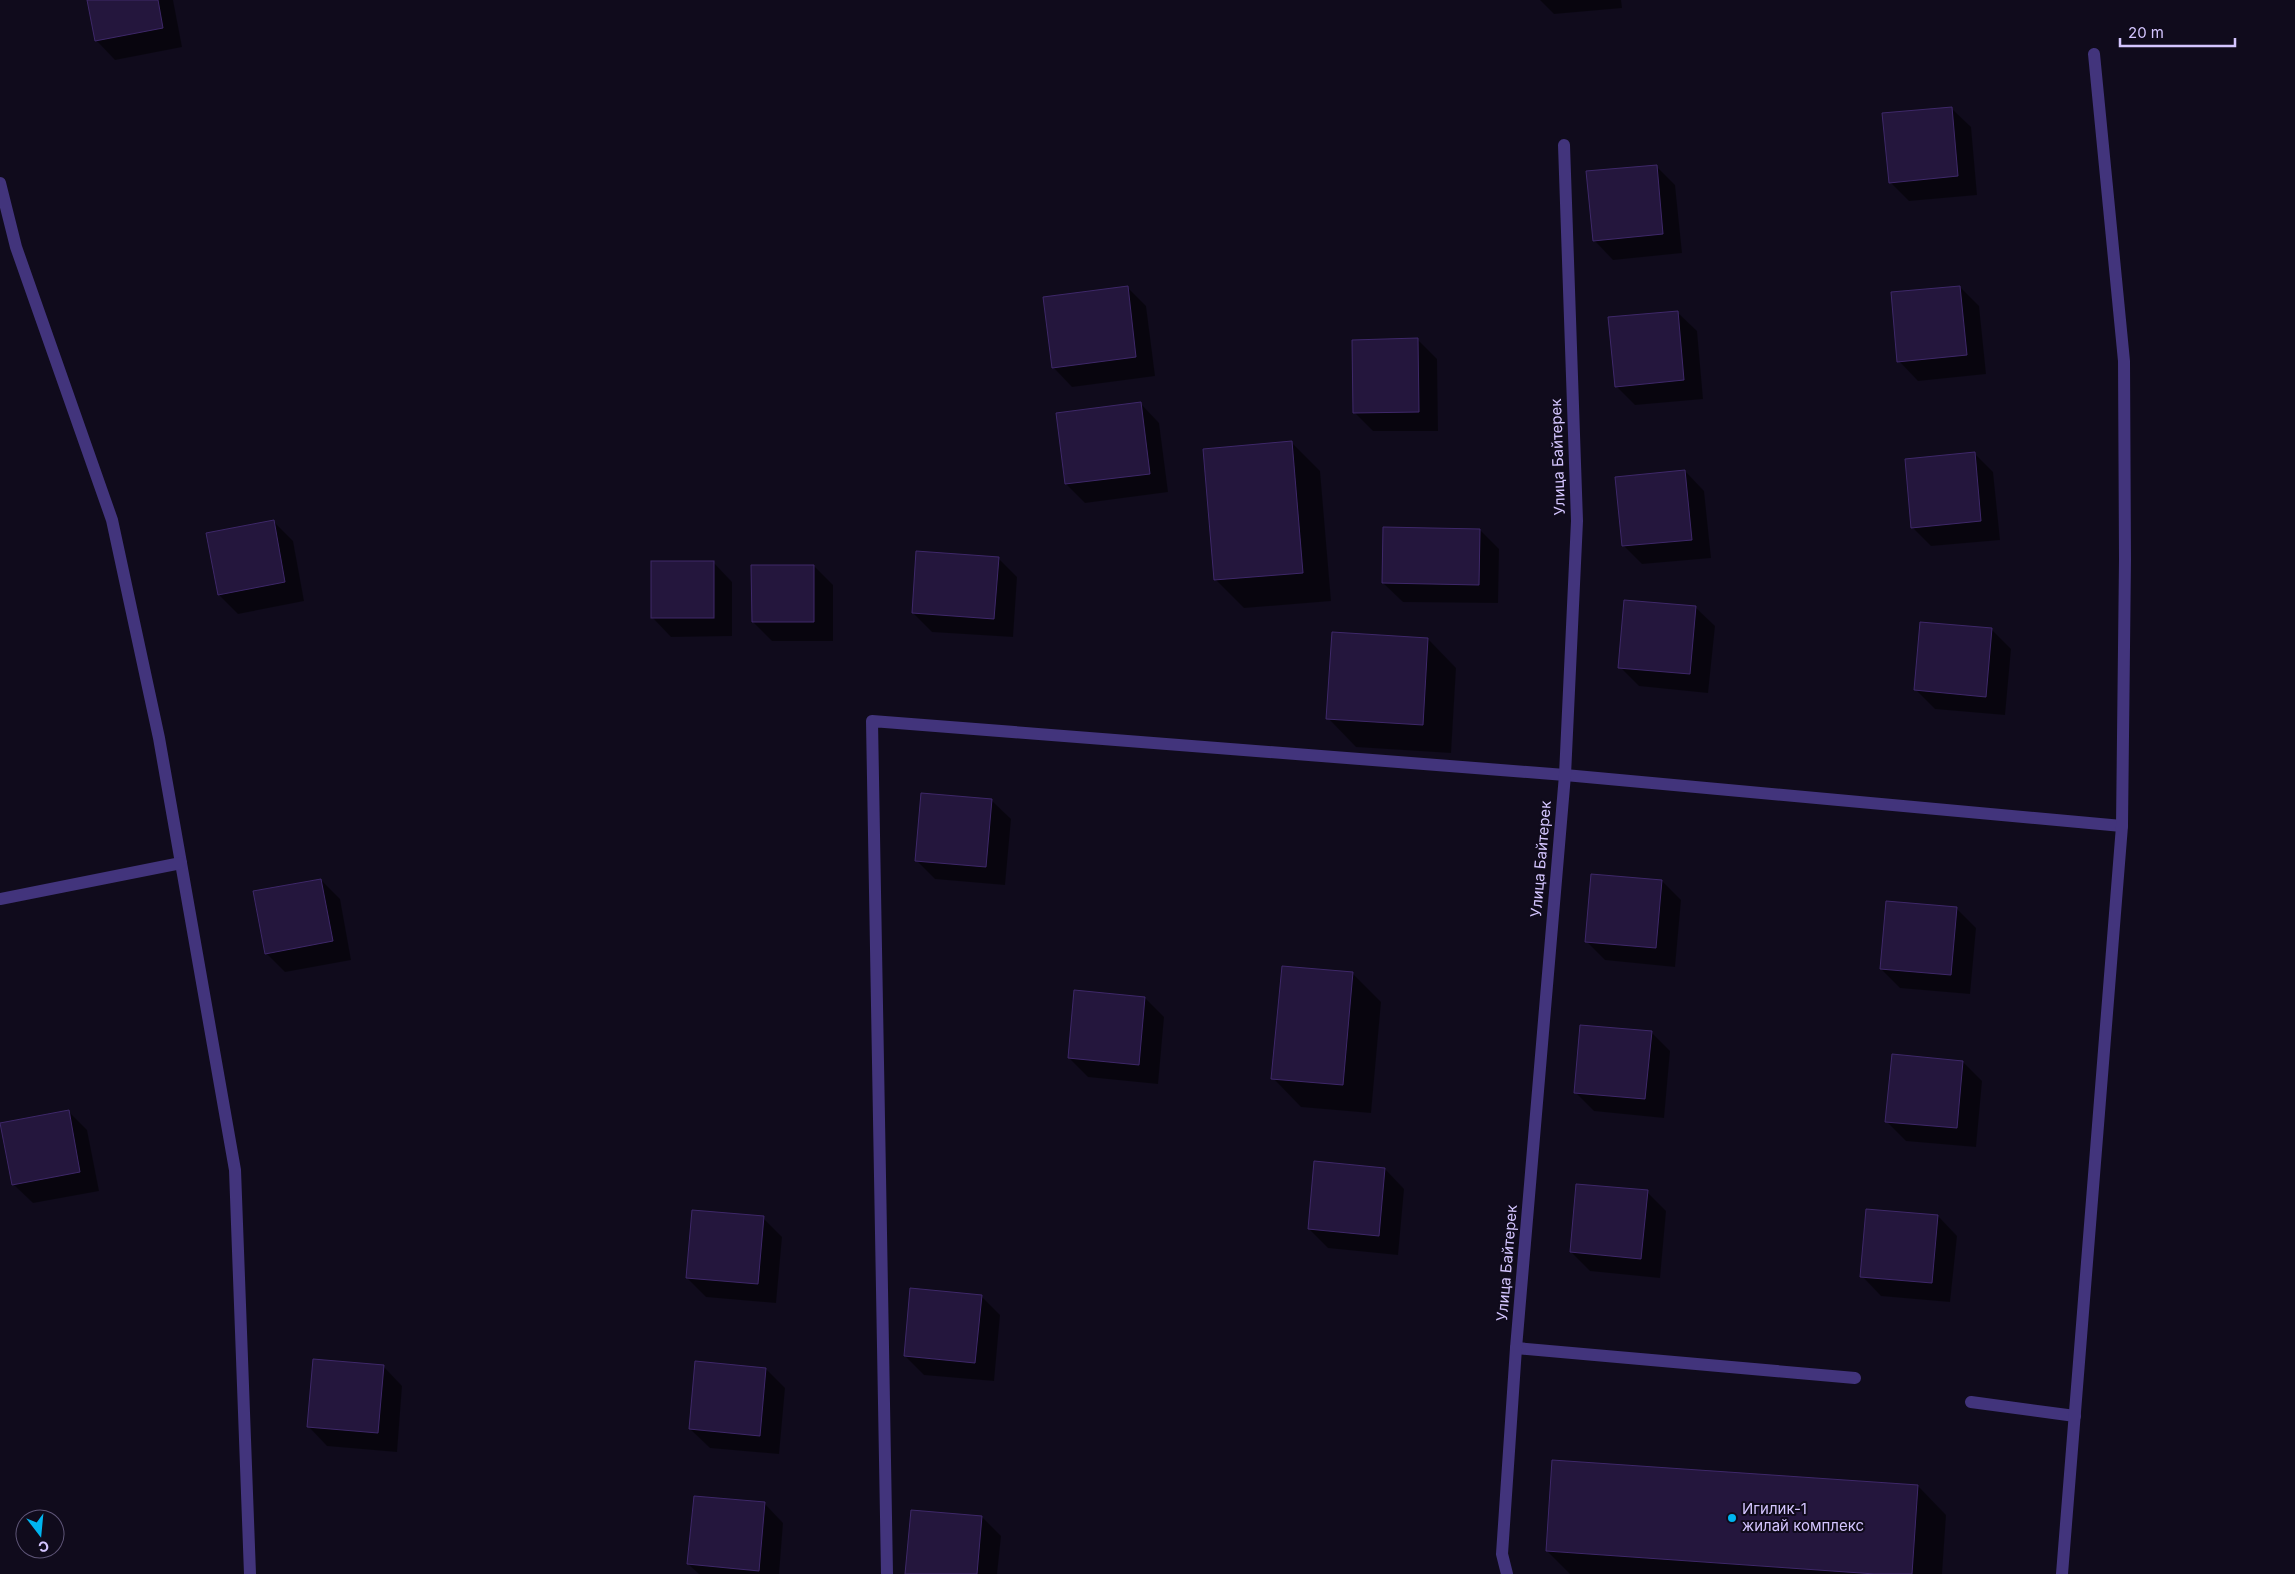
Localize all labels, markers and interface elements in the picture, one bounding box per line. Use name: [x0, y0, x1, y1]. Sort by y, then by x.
scale bar: [2120, 15, 2235, 47]
text: 20 m: [2128, 23, 2164, 42]
street label: Улица Байтерек: [1546, 398, 1569, 516]
street label: Улица Байтерек: [1526, 800, 1555, 918]
street label: Улица Байтерек: [1492, 1204, 1521, 1322]
place label: Игилик-1 жилай комплекс: [1742, 1499, 1864, 1535]
north arrow: [15, 1509, 65, 1559]
marker: Игилик-1 жилай комплекс: [1726, 1512, 1738, 1524]
text: С: [36, 1537, 51, 1557]

